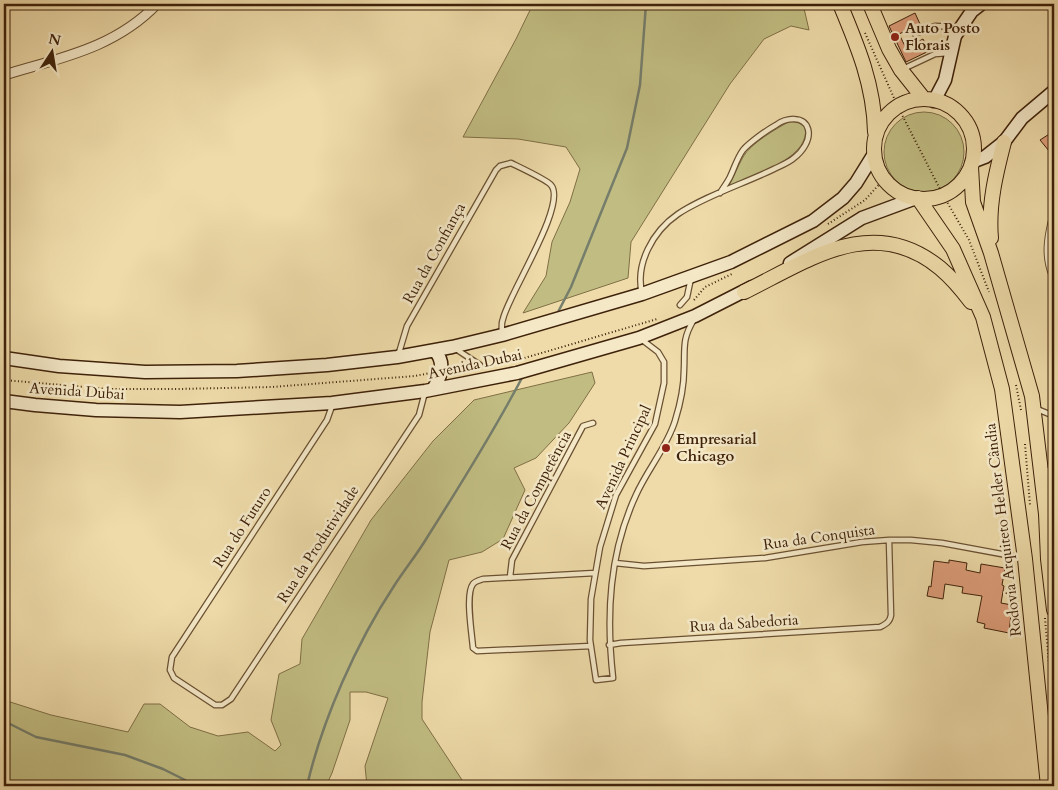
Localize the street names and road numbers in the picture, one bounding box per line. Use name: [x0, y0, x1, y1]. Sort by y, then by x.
street label: Rua da Confiança: [398, 199, 470, 307]
street label: Avenida Dubai: [426, 344, 524, 384]
street label: Avenida Dubai: [29, 378, 125, 404]
street label: Avenida Principal: [590, 402, 656, 512]
street label: Rodovia Arquiteto Helder Cândia: [980, 422, 1026, 638]
street label: Rua da Competência: [496, 426, 576, 553]
street label: Rua da Produtividade: [272, 481, 364, 607]
street label: Rua do Futuro: [208, 483, 276, 571]
street label: Rua da Conquista: [762, 519, 877, 555]
street label: Rua da Sabedoria: [689, 609, 799, 637]

